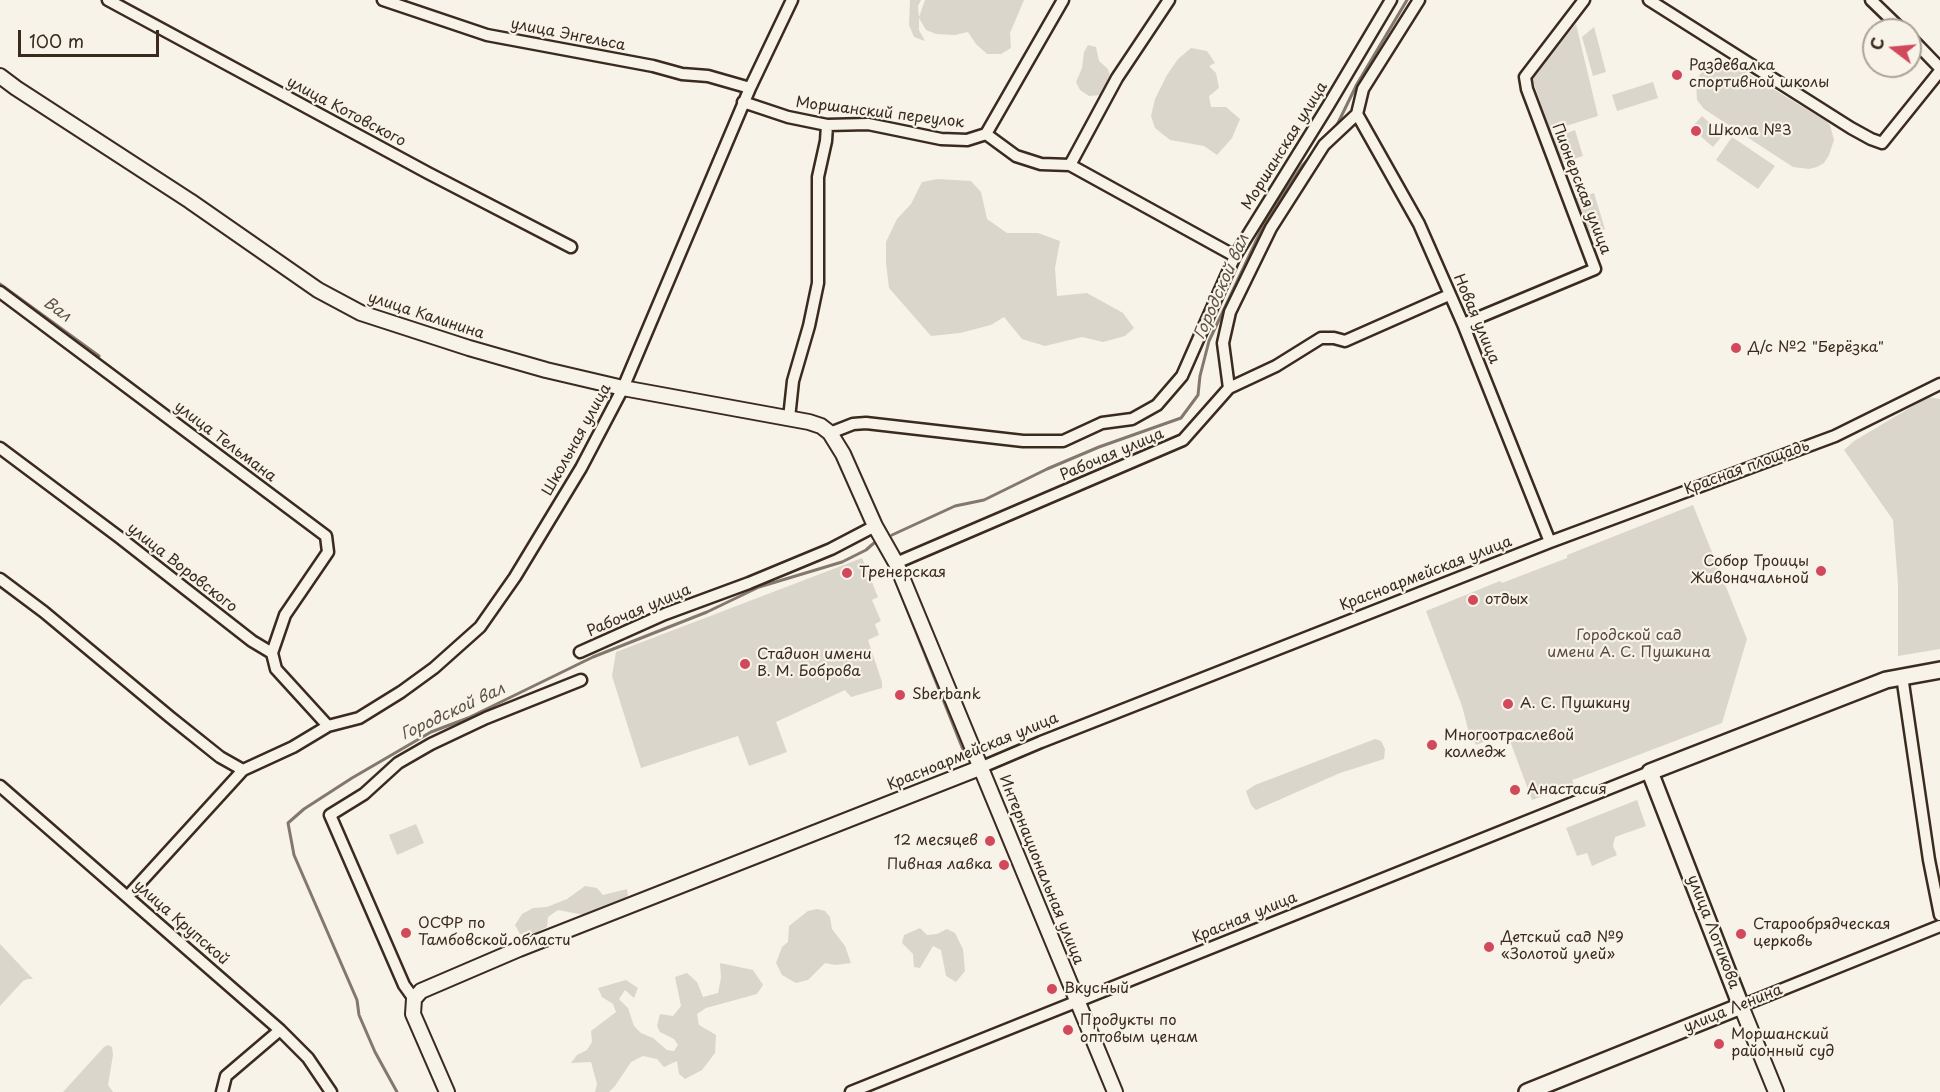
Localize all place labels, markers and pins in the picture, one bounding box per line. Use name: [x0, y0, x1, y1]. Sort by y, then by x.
place label: Раздевалка спортивной школы: [1689, 57, 1829, 92]
marker: Раздевалка спортивной школы: [1670, 68, 1684, 82]
place label: Школа №3: [1708, 122, 1792, 140]
marker: Школа №3: [1689, 124, 1703, 138]
place label: Д/с №2 "Берёзка": [1748, 339, 1884, 357]
marker: Д/с №2 "Берёзка": [1729, 341, 1743, 355]
place label: Собор Троицы Живоначальной: [1690, 553, 1809, 588]
place label: Тренерская: [859, 564, 946, 582]
marker: Собор Троицы Живоначальной: [1814, 564, 1828, 578]
marker: Тренерская: [840, 566, 854, 580]
place label: отдых: [1485, 591, 1528, 609]
marker: отдых: [1466, 593, 1480, 607]
place label: Стадион имени В. М. Боброва: [757, 646, 872, 681]
marker: Стадион имени В. М. Боброва: [738, 657, 752, 671]
place label: Sberbank: [912, 686, 981, 704]
marker: Sberbank: [893, 688, 907, 702]
place label: А. С. Пушкину: [1520, 695, 1630, 713]
marker: А. С. Пушкину: [1501, 697, 1515, 711]
place label: Многоотраслевой колледж: [1444, 727, 1574, 762]
marker: Многоотраслевой колледж: [1425, 738, 1439, 752]
place label: Анастасия: [1527, 781, 1607, 799]
marker: Анастасия: [1508, 783, 1522, 797]
place label: 12 месяцев: [894, 832, 978, 850]
marker: 12 месяцев: [983, 834, 997, 848]
place label: Пивная лавка: [887, 856, 992, 874]
marker: Пивная лавка: [997, 858, 1011, 872]
place label: ОСФР по Тамбовской области: [418, 915, 571, 950]
place label: Старообрядческая церковь: [1753, 916, 1891, 951]
marker: ОСФР по Тамбовской области: [399, 926, 413, 940]
marker: Старообрядческая церковь: [1734, 927, 1748, 941]
place label: Детский сад №9 «Золотой улей»: [1501, 929, 1624, 964]
marker: Детский сад №9 «Золотой улей»: [1482, 940, 1496, 954]
place label: Вкусный: [1064, 980, 1129, 998]
marker: Вкусный: [1045, 982, 1059, 996]
place label: Продукты по оптовым ценам: [1080, 1012, 1198, 1047]
marker: Продукты по оптовым ценам: [1061, 1023, 1075, 1037]
place label: Моршанский районный суд: [1731, 1026, 1834, 1061]
marker: Моршанский районный суд: [1712, 1037, 1726, 1051]

